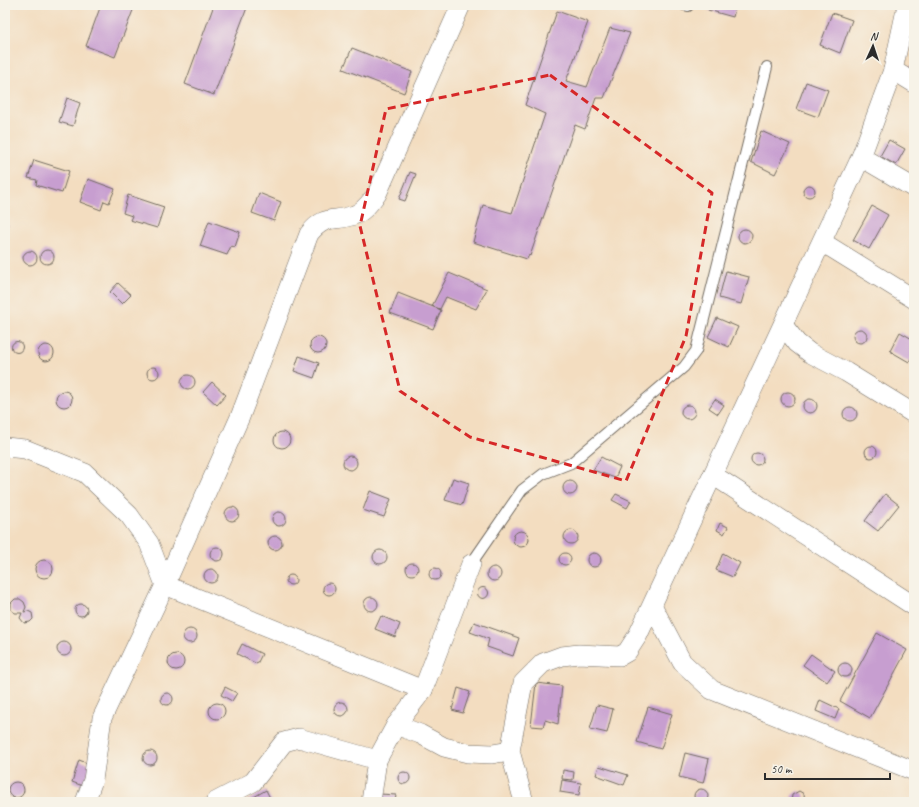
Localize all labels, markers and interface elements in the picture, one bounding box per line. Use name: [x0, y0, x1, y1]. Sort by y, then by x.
north arrow: [853, 26, 893, 66]
text: N: [870, 29, 879, 43]
scale bar: [765, 755, 890, 781]
text: 50 m: [771, 761, 793, 777]

